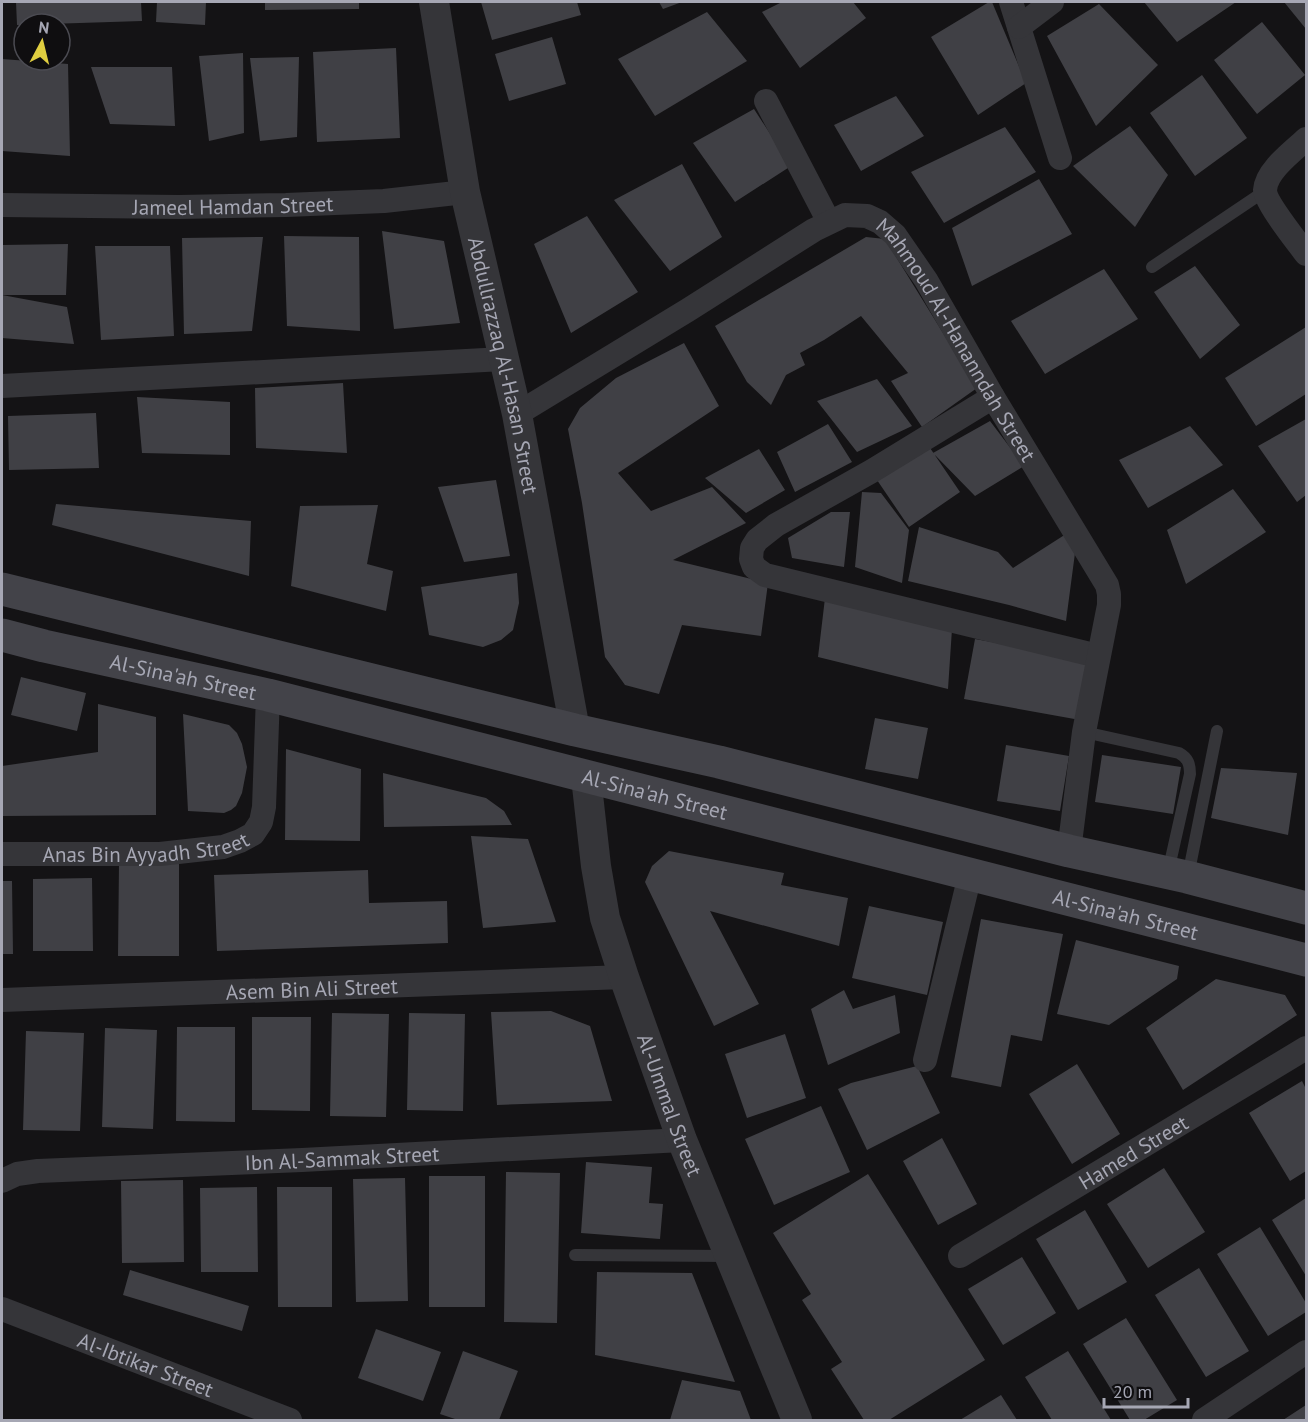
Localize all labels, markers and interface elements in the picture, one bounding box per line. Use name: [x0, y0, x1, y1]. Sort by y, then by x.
north arrow: [12, 12, 72, 72]
text: N: [37, 17, 50, 38]
street label: Jameel Hamdan Street: [132, 190, 334, 221]
street label: Mahmoud Al-Hananndah Street: [871, 212, 1042, 466]
street label: Abdullrazzaq Al-Hasan Street: [462, 234, 545, 496]
street label: Al-Sina'ah Street: [108, 647, 259, 706]
street label: Al-Sina'ah Street: [579, 762, 730, 825]
street label: Anas Bin Ayyadh Street: [43, 825, 253, 868]
street label: Al-Sina'ah Street: [1050, 882, 1201, 945]
street label: Asem Bin Ali Street: [225, 972, 398, 1005]
street label: Al-Ummal Street: [632, 1030, 709, 1180]
street label: Hamed Street: [1074, 1109, 1193, 1195]
street label: Ibn Al-Sammak Street: [244, 1139, 440, 1176]
street label: Al-Ibtikar Street: [74, 1326, 217, 1403]
scale bar: [1104, 1371, 1188, 1409]
text: 20 m: [1113, 1380, 1152, 1403]

